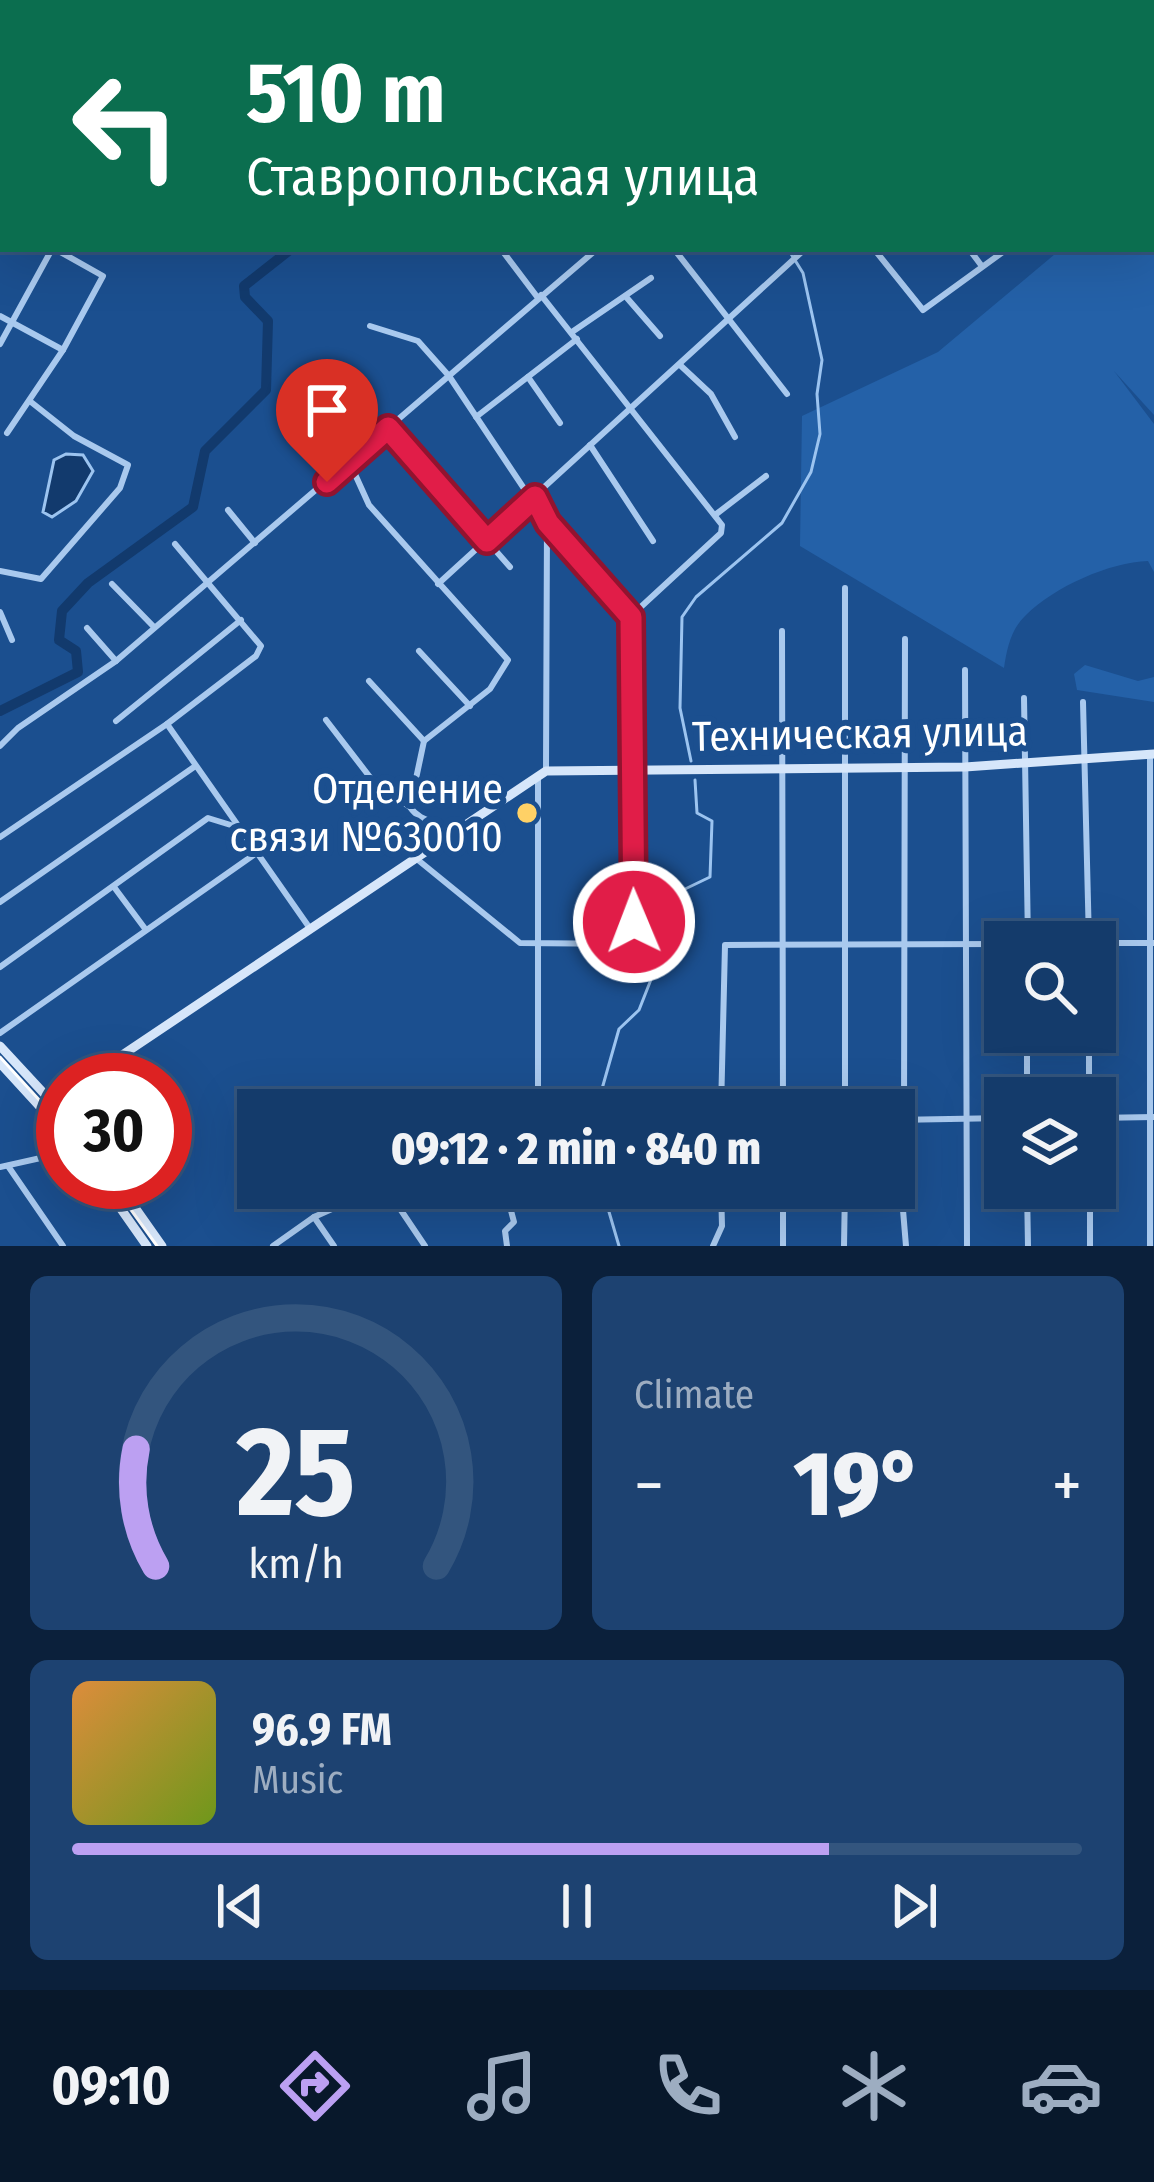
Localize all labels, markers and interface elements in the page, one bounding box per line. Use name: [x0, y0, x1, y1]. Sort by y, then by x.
text: 510 m: [246, 43, 446, 144]
icon: left: [48, 48, 204, 204]
text: Ставропольская улица: [246, 145, 760, 209]
pin: [276, 359, 378, 482]
icon: arrive: [294, 377, 360, 443]
street label: Техническая улица: [692, 706, 1028, 762]
place label: Отделение связи №630010: [229, 764, 503, 862]
marker: Отделение связи №630010: [514, 800, 540, 826]
position arrow: [571, 859, 697, 985]
map controls: [984, 921, 1116, 1209]
button: search: [984, 921, 1116, 1053]
speed limit sign: 30: [36, 1053, 192, 1209]
button: layers: [984, 1077, 1116, 1209]
text: 09:12 · 2 min · 840 m: [391, 1122, 761, 1176]
text: Climate: [634, 1372, 754, 1418]
text: 25: [235, 1398, 356, 1548]
text: 19°: [794, 1431, 922, 1539]
text: −: [634, 1446, 664, 1525]
text: +: [1052, 1446, 1082, 1525]
text: km/h: [248, 1538, 344, 1589]
text: 96.9 FM: [252, 1703, 392, 1757]
text: Music: [252, 1757, 343, 1803]
icon: previous: [207, 1873, 273, 1939]
icon: pause: [544, 1873, 610, 1939]
icon: next: [881, 1873, 947, 1939]
icon: directions: [273, 2044, 357, 2128]
icon: music: [460, 2044, 544, 2128]
icon: phone: [646, 2044, 730, 2128]
icon: climate: [832, 2044, 916, 2128]
icon: car: [1019, 2044, 1103, 2128]
text: 09:10: [51, 2054, 171, 2118]

